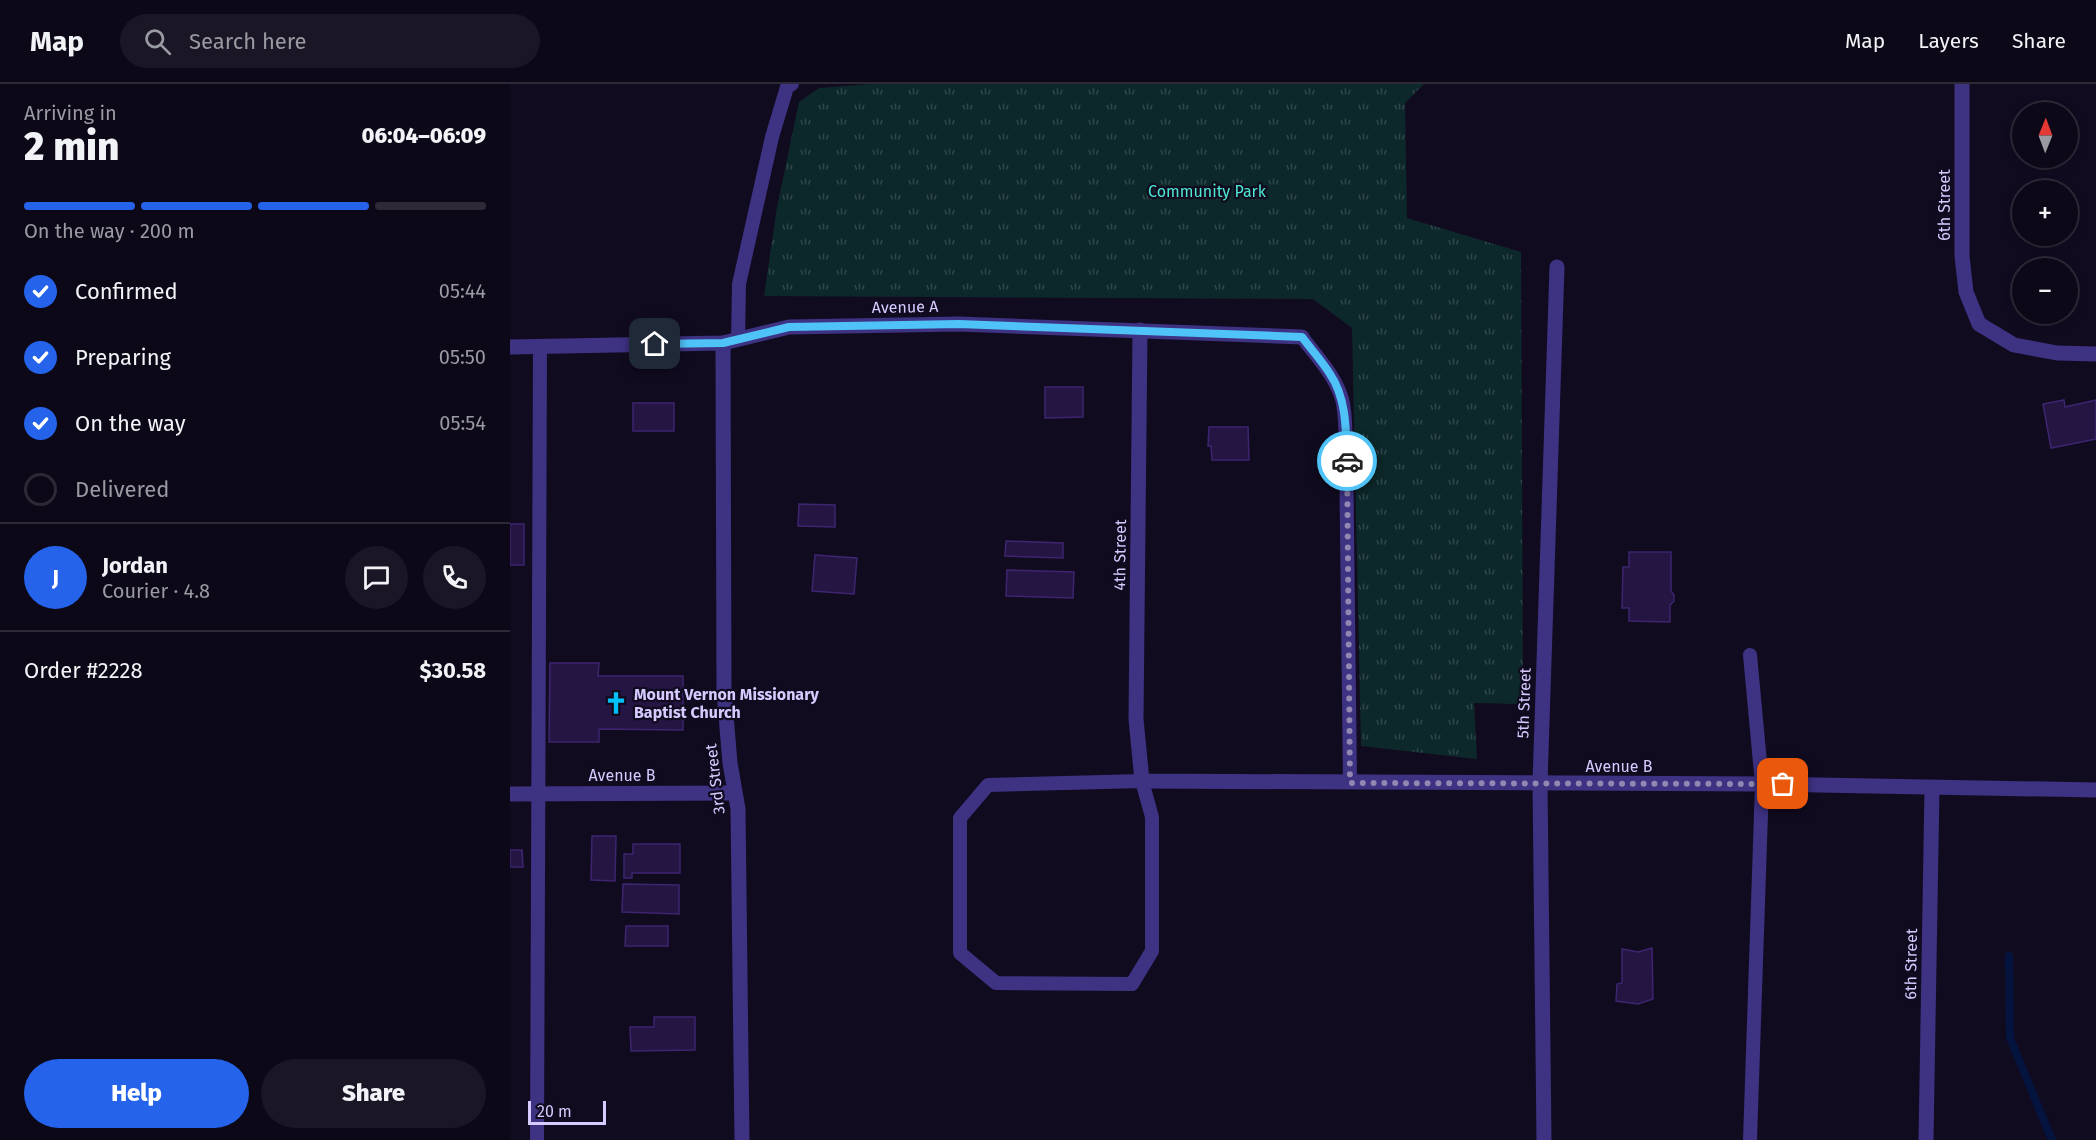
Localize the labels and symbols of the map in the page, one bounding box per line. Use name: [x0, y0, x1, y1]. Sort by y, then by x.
north arrow: [2012, 102, 2078, 168]
street label: 6th Street: [1935, 169, 1954, 241]
park label: Community Park: [1148, 182, 1267, 201]
street label: Avenue A: [872, 297, 939, 317]
pin: [629, 318, 680, 369]
courier: [1317, 431, 1377, 491]
street label: 4th Street: [1110, 519, 1130, 591]
street label: 5th Street: [1513, 667, 1535, 739]
place label: Mount Vernon Missionary Baptist Church: [634, 685, 820, 722]
church icon: Mount Vernon Missionary Baptist Church: [603, 690, 629, 716]
street label: 3rd Street: [701, 742, 729, 815]
street label: Avenue B: [1585, 757, 1653, 776]
pin: [1757, 758, 1808, 809]
street label: Avenue B: [588, 766, 656, 785]
street label: 6th Street: [1901, 928, 1921, 1000]
scale bar: [528, 1098, 606, 1126]

